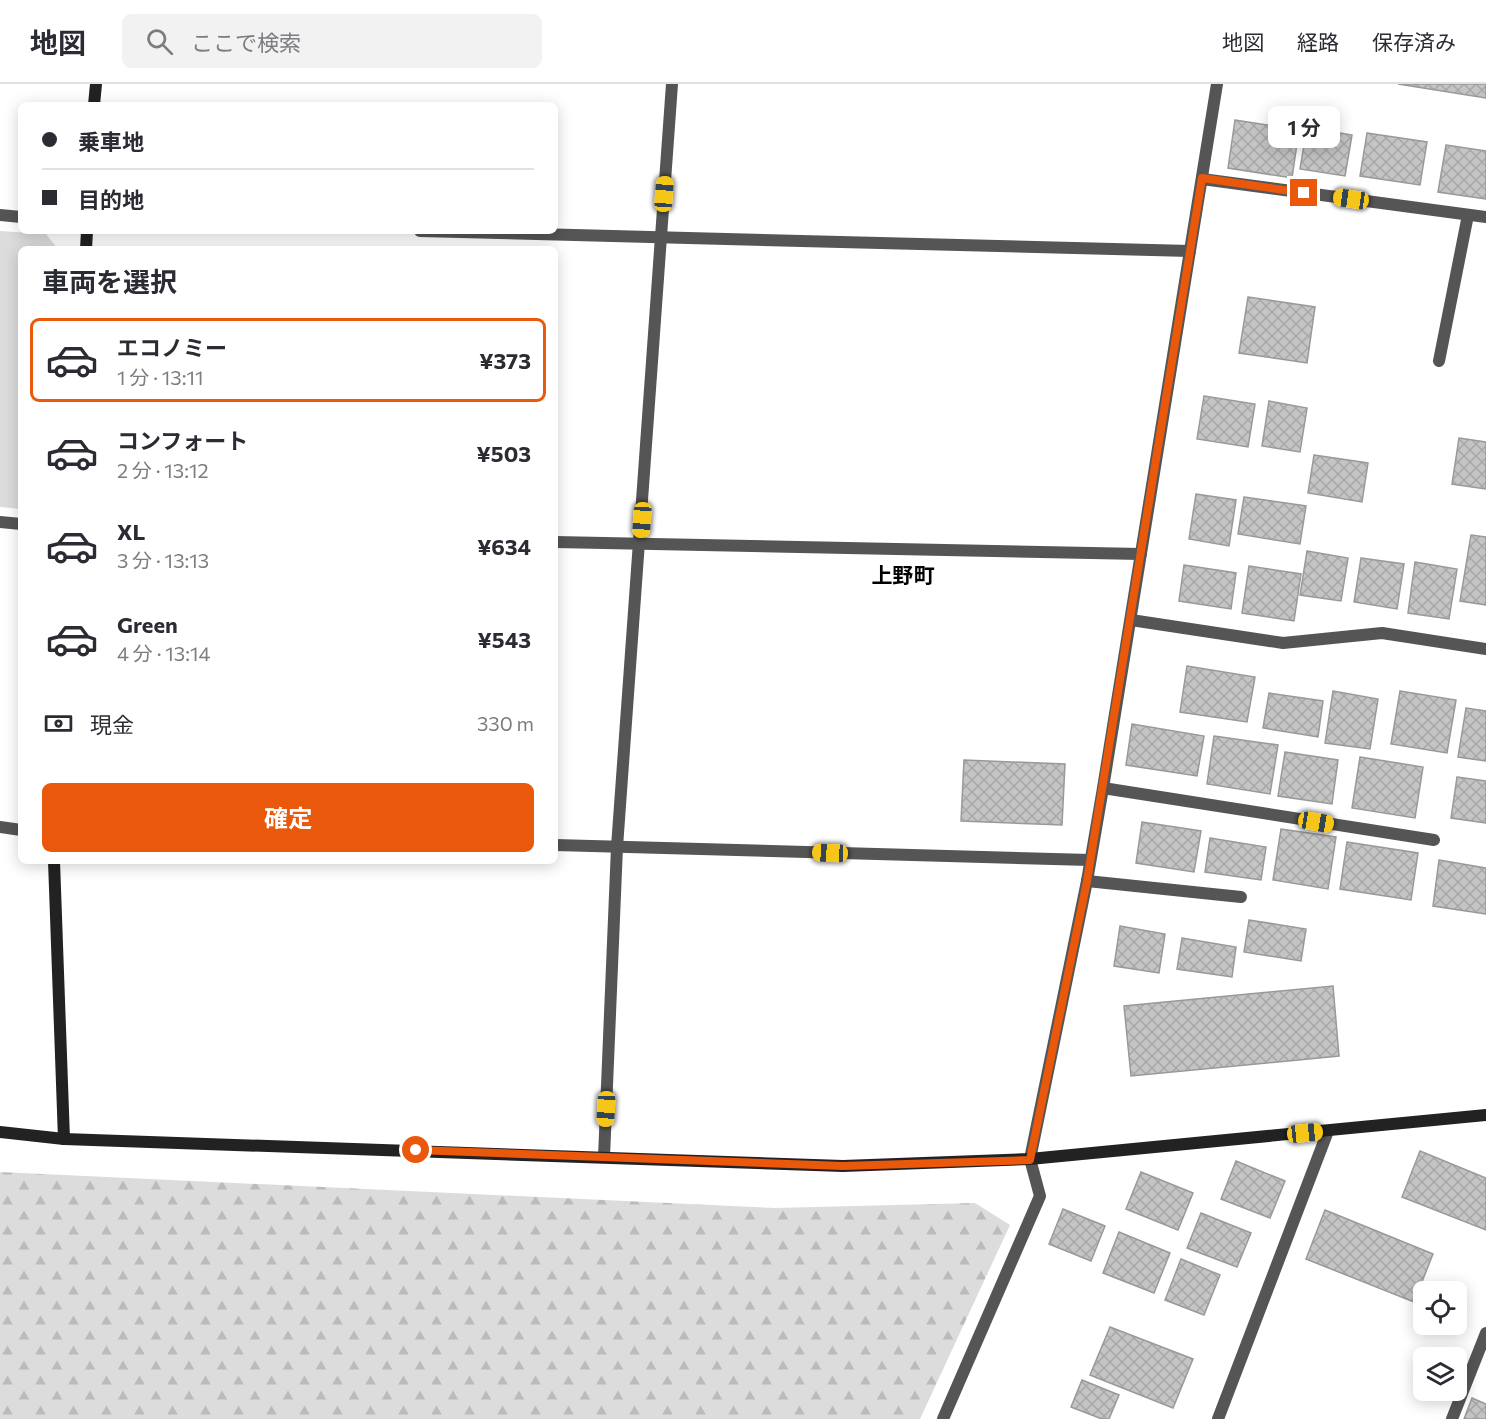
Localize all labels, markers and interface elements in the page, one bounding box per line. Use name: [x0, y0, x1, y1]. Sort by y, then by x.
search box: [122, 14, 542, 68]
text: 地図: [30, 25, 86, 59]
icon: search: [143, 25, 176, 58]
text: ここで検索: [191, 29, 301, 56]
text: 地図: [1222, 29, 1264, 54]
text: 経路: [1297, 29, 1339, 54]
text: 保存済み: [1372, 29, 1456, 54]
callout: 1 分: [1268, 106, 1340, 148]
text: 1 分: [1288, 115, 1320, 139]
text: 乗車地: [78, 128, 144, 155]
car: [654, 175, 674, 213]
route end: [1290, 179, 1317, 206]
text: 目的地: [78, 186, 144, 213]
car: [1332, 188, 1370, 210]
text: 車両を選択: [42, 265, 177, 298]
icon: car: [45, 333, 99, 387]
text: エコノミー: [117, 334, 227, 361]
text: ¥373: [479, 347, 531, 374]
text: 1 分 · 13:11: [117, 365, 204, 389]
icon: car: [45, 426, 99, 480]
text: コンフォート: [117, 427, 248, 454]
text: ¥503: [477, 440, 531, 467]
text: 2 分 · 13:12: [117, 458, 209, 482]
car: [632, 501, 652, 539]
text: XL: [117, 518, 145, 545]
icon: car: [45, 519, 99, 573]
text: ¥634: [477, 533, 531, 560]
text: 3 分 · 13:13: [117, 548, 209, 572]
district label: 上野町: [872, 562, 935, 587]
text: Green: [117, 611, 178, 638]
icon: car: [45, 612, 99, 666]
text: ¥543: [478, 626, 531, 653]
text: 4 分 · 13:14: [117, 641, 210, 665]
icon: cash: [42, 707, 75, 740]
text: 現金: [90, 711, 134, 738]
text: 330 m: [477, 711, 534, 735]
button: 確定: [42, 783, 534, 852]
car: [1297, 810, 1335, 834]
car: [812, 843, 848, 863]
car: [596, 1091, 616, 1127]
car: [1286, 1122, 1324, 1144]
route start: [402, 1136, 429, 1163]
map controls: [1413, 1281, 1467, 1401]
button: locate: [1413, 1281, 1467, 1335]
button: layers: [1413, 1347, 1467, 1401]

